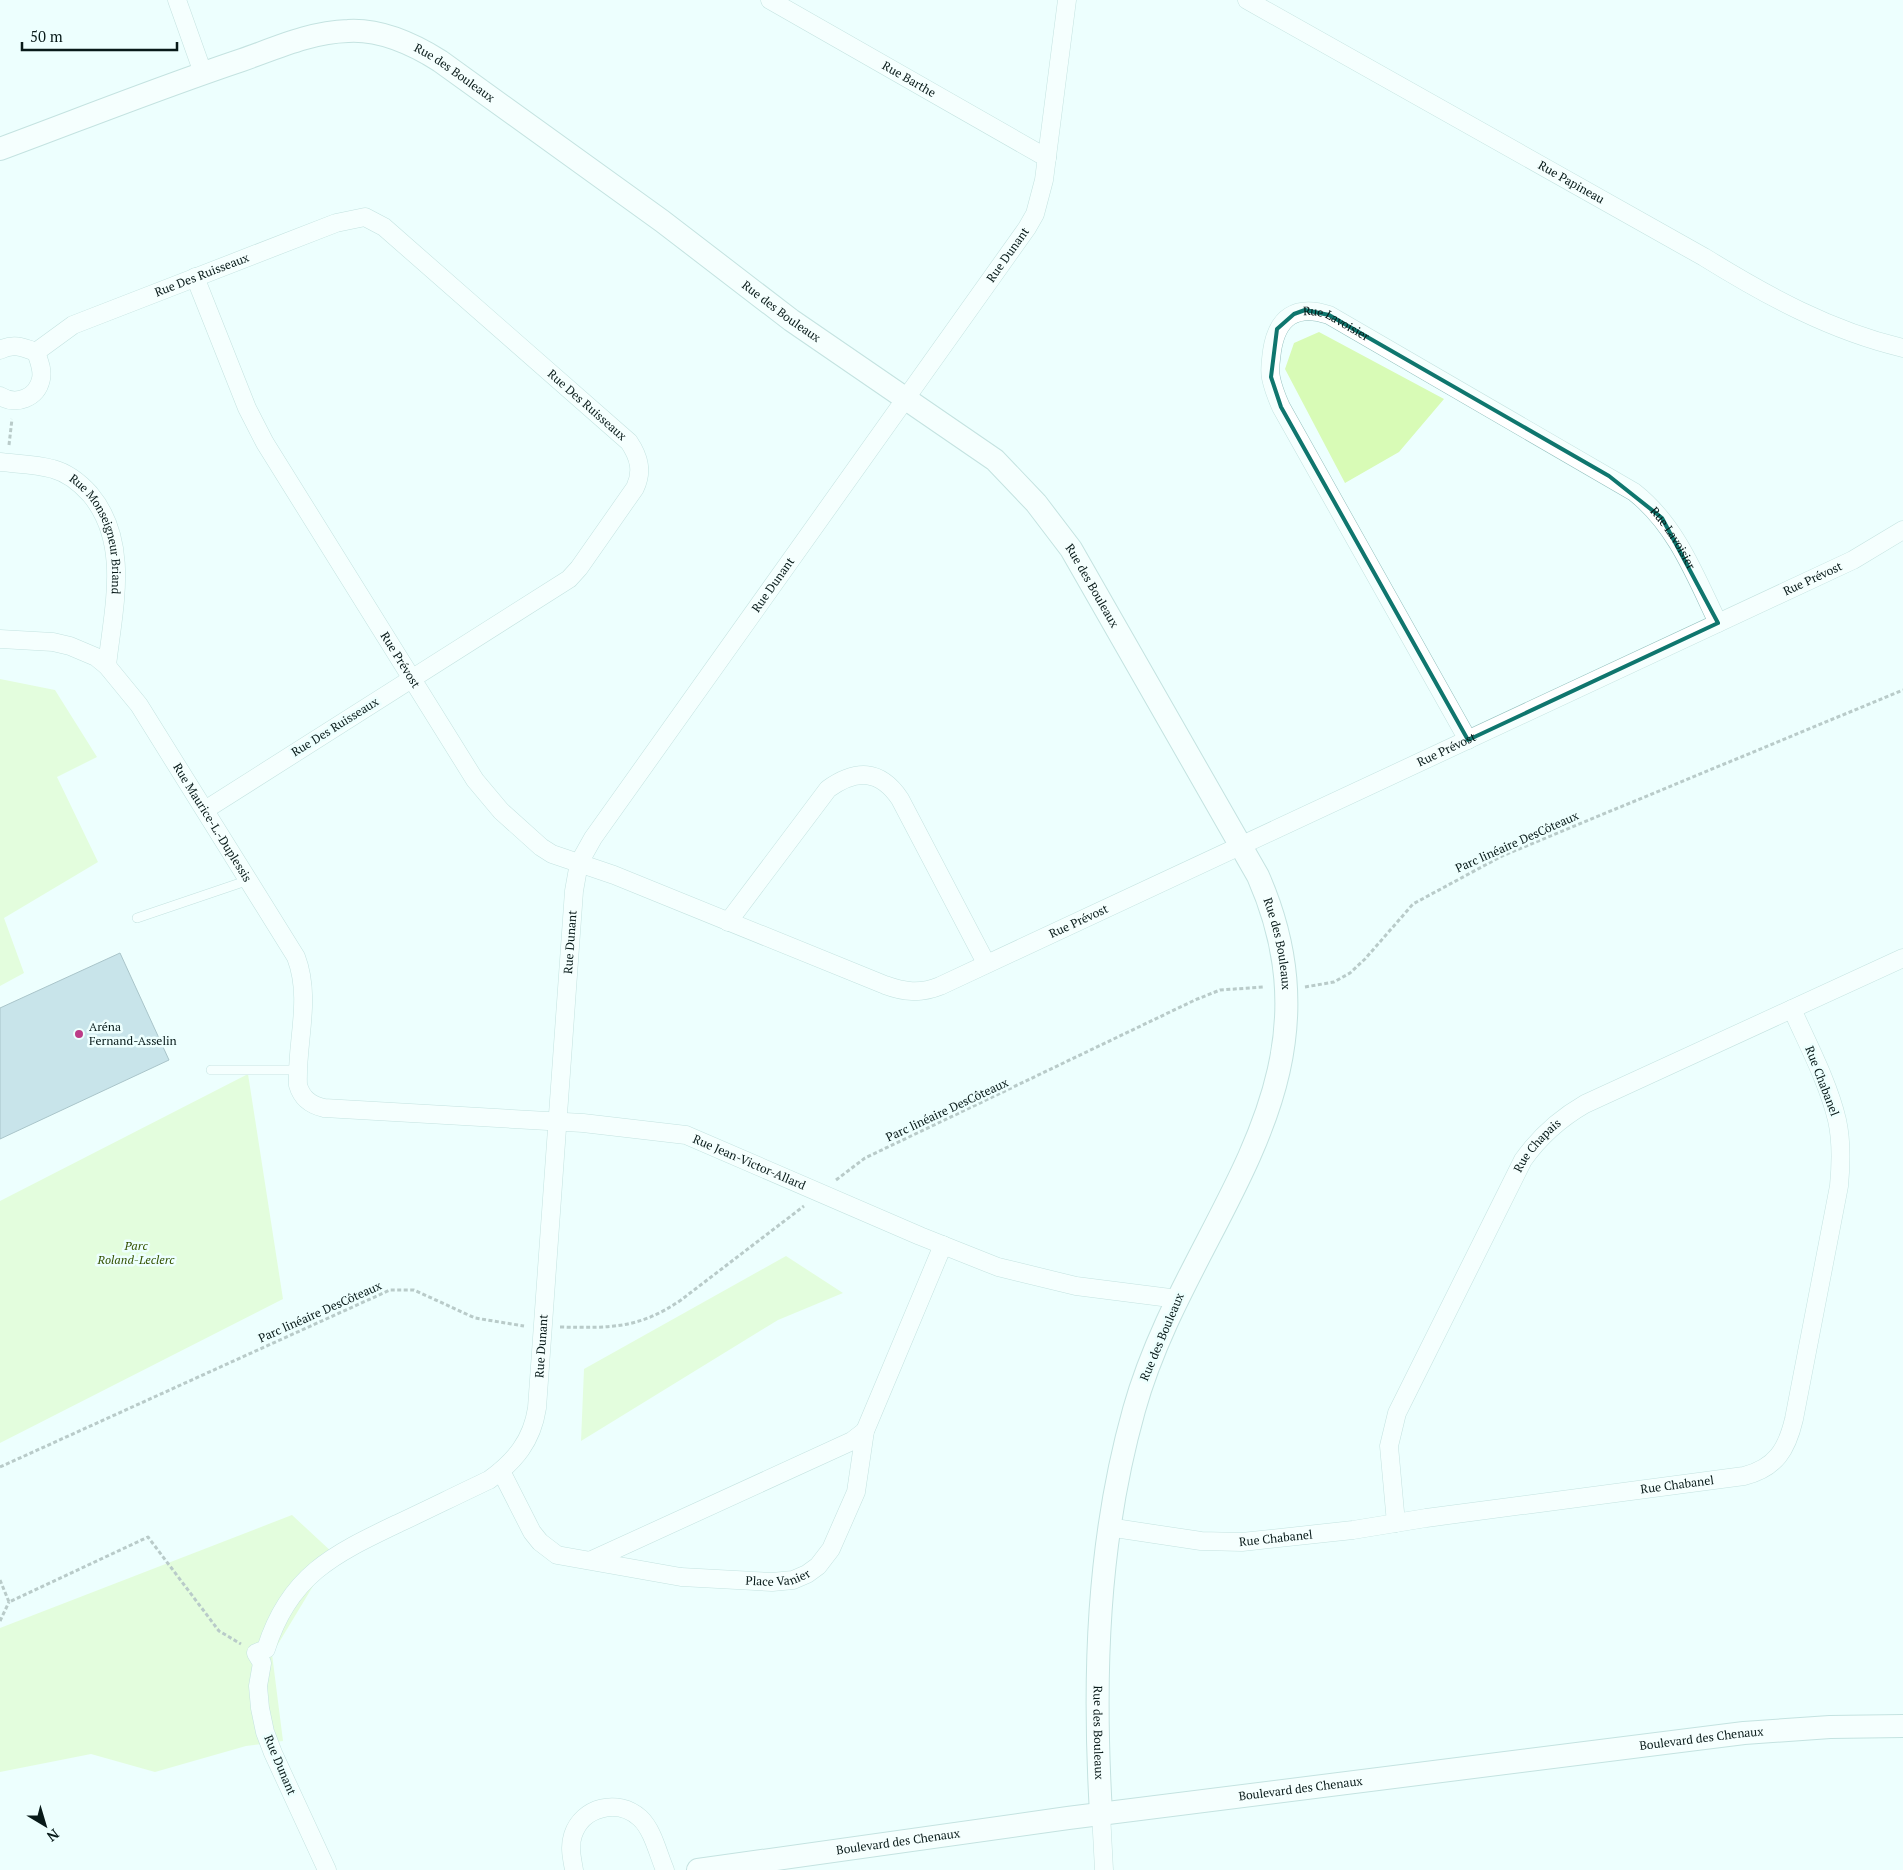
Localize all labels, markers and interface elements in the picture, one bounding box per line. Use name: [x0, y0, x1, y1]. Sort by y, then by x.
scale bar: [22, 20, 178, 52]
text: 50 m: [30, 26, 63, 46]
street label: Rue des Bouleaux: [412, 40, 498, 105]
street label: Rue Barthe: [880, 58, 939, 100]
street label: Rue Papineau: [1536, 157, 1607, 206]
street label: Rue Dunant: [983, 224, 1032, 285]
street label: Rue Des Ruisseaux: [152, 249, 252, 300]
street label: Rue des Bouleaux: [739, 277, 824, 346]
street label: Rue Lavoisier: [1303, 303, 1373, 344]
street label: Rue Des Ruisseaux: [545, 366, 630, 444]
street label: Rue Monseigneur Briand: [67, 470, 124, 595]
street label: Rue Lavoisier: [1647, 504, 1699, 572]
street label: Rue des Bouleaux: [1063, 541, 1123, 631]
street label: Rue Dunant: [748, 554, 798, 615]
street label: Rue Prévost: [1781, 558, 1845, 599]
street label: Rue Prévost: [378, 629, 424, 691]
street label: Rue Des Ruisseaux: [288, 693, 382, 759]
street label: Rue Prévost: [1414, 729, 1479, 769]
street label: Rue Maurice-L.-Duplessis: [170, 760, 255, 884]
street label: Parc linéaire DesCôteaux: [1453, 807, 1581, 876]
street label: Rue des Bouleaux: [1260, 895, 1294, 991]
street label: Rue Prévost: [1047, 900, 1111, 941]
street label: Rue Dunant: [560, 909, 580, 974]
place label: Aréna Fernand-Asselin: [89, 1019, 177, 1048]
marker: Aréna Fernand-Asselin: [73, 1028, 85, 1040]
street label: Rue Chabanel: [1802, 1044, 1843, 1118]
street label: Parc linéaire DesCôteaux: [883, 1074, 1011, 1145]
street label: Rue Chapais: [1510, 1115, 1564, 1175]
street label: Rue Jean-Victor-Allard: [691, 1131, 808, 1193]
park label: Parc Roland-Leclerc: [97, 1238, 175, 1267]
street label: Parc linéaire DesCôteaux: [256, 1277, 384, 1346]
street label: Rue des Bouleaux: [1136, 1290, 1187, 1383]
street label: Rue Dunant: [531, 1313, 551, 1378]
street label: Rue Chabanel: [1640, 1472, 1715, 1497]
street label: Rue Chabanel: [1238, 1526, 1314, 1549]
street label: Place Vanier: [745, 1566, 814, 1589]
street label: Rue des Bouleaux: [1091, 1685, 1107, 1781]
street label: Boulevard des Chenaux: [1638, 1724, 1765, 1753]
street label: Rue Dunant: [261, 1733, 300, 1798]
street label: Boulevard des Chenaux: [1238, 1773, 1364, 1803]
north arrow: [20, 1800, 70, 1850]
text: N: [43, 1825, 63, 1847]
street label: Boulevard des Chenaux: [835, 1825, 962, 1857]

